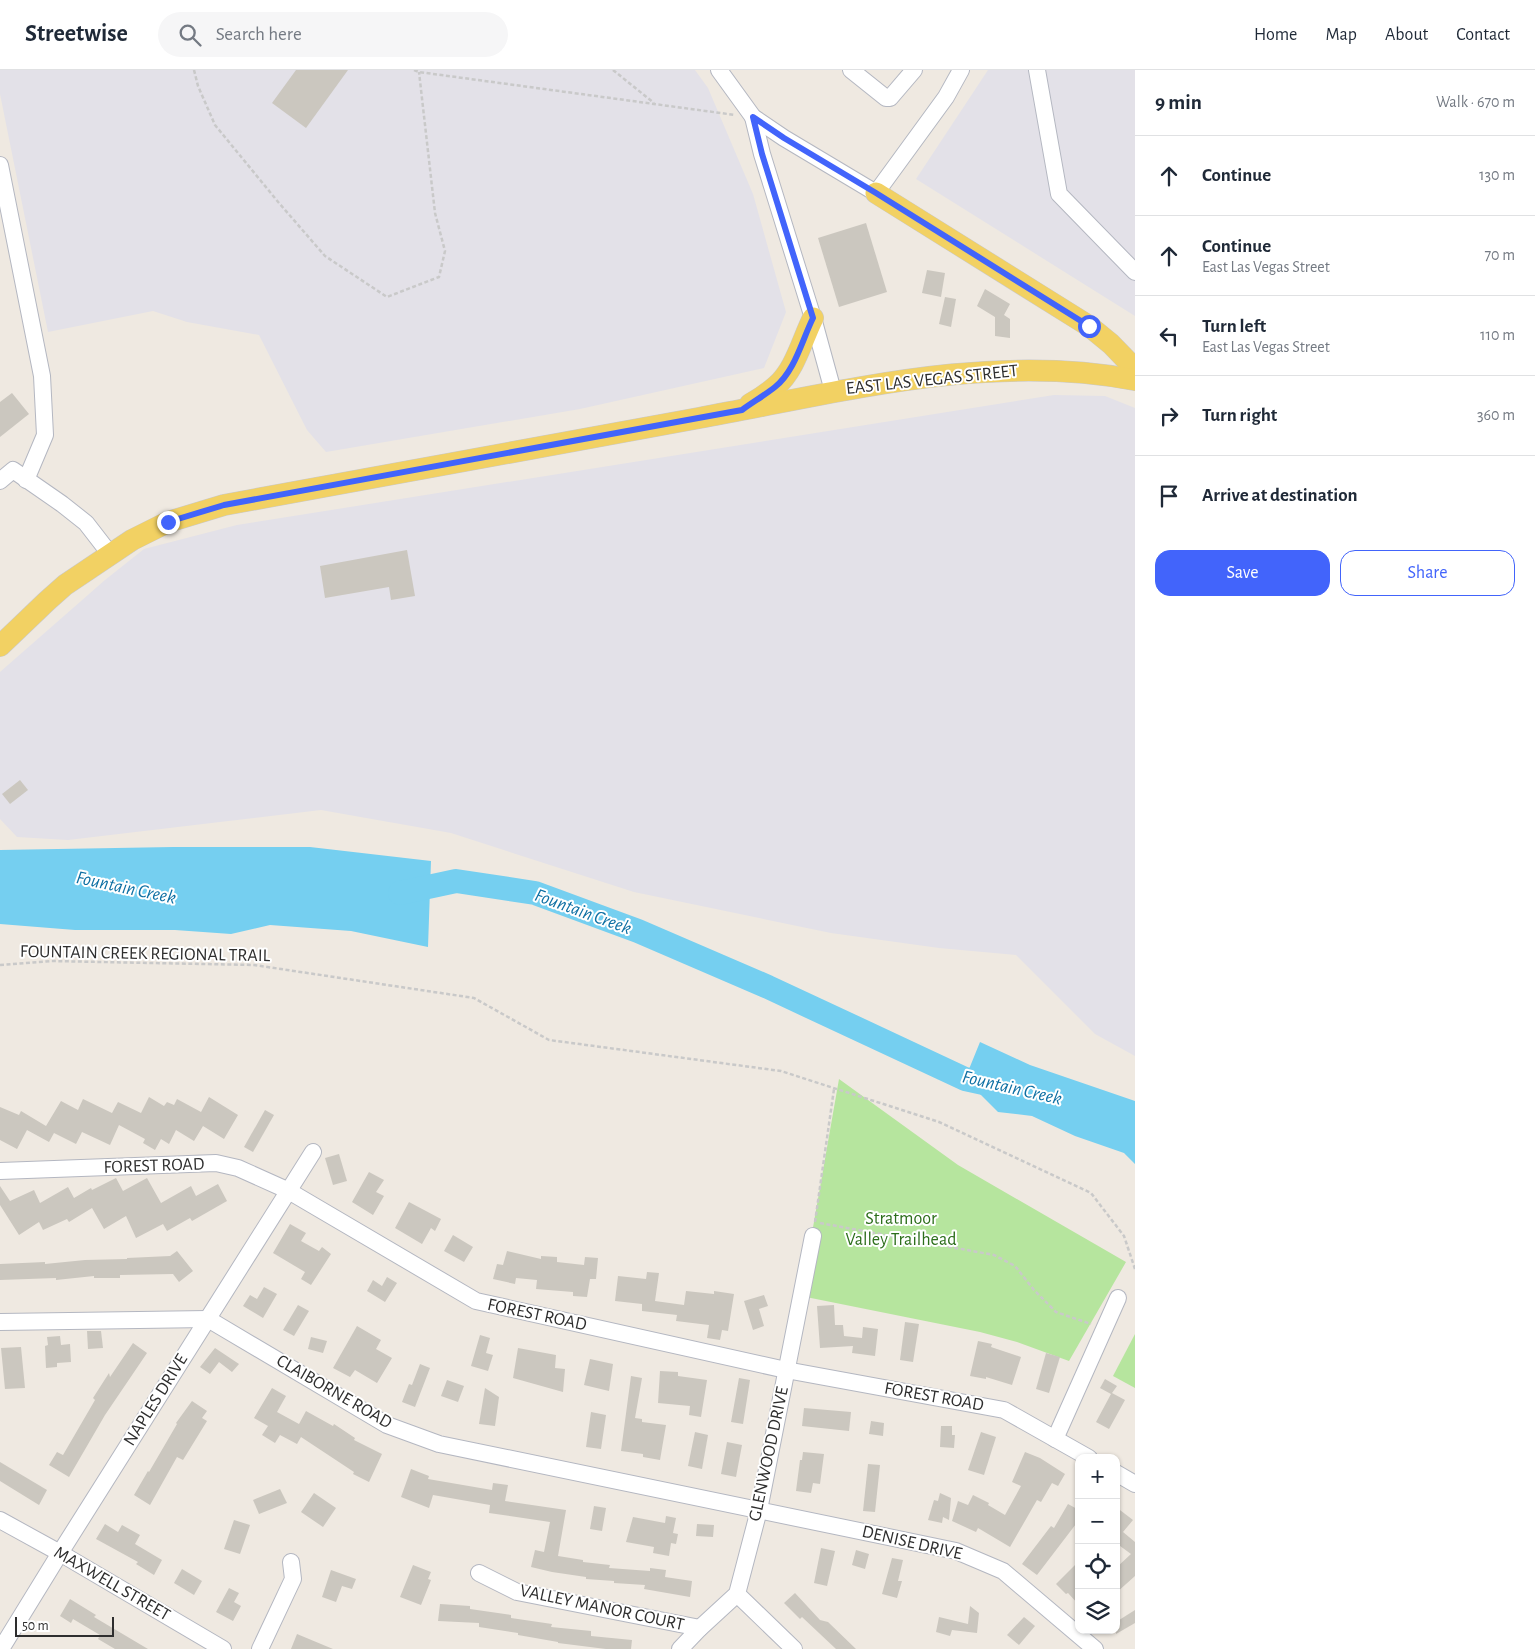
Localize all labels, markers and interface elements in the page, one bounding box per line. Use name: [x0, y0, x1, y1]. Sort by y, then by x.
search box: [158, 12, 508, 57]
icon: search: [176, 21, 204, 49]
text: Streetwise: [25, 22, 128, 46]
text: Search here: [216, 25, 302, 44]
text: Home: [1254, 26, 1297, 44]
text: Map: [1325, 26, 1357, 44]
text: About: [1385, 26, 1428, 44]
text: Contact: [1456, 26, 1510, 44]
text: 9 min: [1155, 92, 1202, 113]
text: Walk · 670 m: [1436, 94, 1515, 110]
icon: ahead: [1155, 162, 1183, 190]
text: Continue: [1202, 166, 1271, 185]
text: 130 m: [1479, 167, 1515, 183]
text: Continue: [1202, 237, 1271, 256]
icon: ahead: [1155, 242, 1183, 270]
text: 70 m: [1484, 247, 1515, 263]
text: East Las Vegas Street: [1202, 259, 1330, 275]
route start: [1078, 315, 1101, 338]
text: Turn left: [1202, 317, 1266, 336]
icon: left: [1155, 322, 1183, 350]
text: 110 m: [1480, 327, 1515, 343]
text: East Las Vegas Street: [1202, 339, 1330, 355]
street label: EAST LAS VEGAS STREET: [845, 362, 1019, 398]
icon: right: [1155, 402, 1183, 430]
text: Turn right: [1202, 406, 1277, 425]
text: 360 m: [1477, 407, 1515, 423]
icon: arrive: [1155, 482, 1183, 510]
text: Arrive at destination: [1202, 486, 1358, 505]
route end: [157, 511, 180, 534]
button: Save: [1155, 550, 1330, 596]
button: Share: [1340, 550, 1515, 596]
water label: Fountain Creek: [74, 868, 178, 908]
water label: Fountain Creek: [532, 886, 634, 938]
street label: FOUNTAIN CREEK REGIONAL TRAIL: [20, 943, 271, 965]
water label: Fountain Creek: [960, 1067, 1064, 1109]
street label: FOREST ROAD: [103, 1155, 205, 1177]
park label: Stratmoor Valley Trailhead: [845, 1210, 957, 1249]
street label: FOREST ROAD: [486, 1296, 588, 1334]
street label: NAPLES DRIVE: [121, 1351, 192, 1449]
street label: CLAIBORNE ROAD: [273, 1352, 395, 1432]
street label: FOREST ROAD: [883, 1379, 985, 1415]
street label: GLENWOOD DRIVE: [746, 1385, 792, 1523]
map controls: [1075, 1454, 1120, 1634]
button: +: [1075, 1454, 1120, 1499]
button: −: [1075, 1499, 1120, 1544]
street label: DENISE DRIVE: [860, 1523, 964, 1563]
street label: MAXWELL STREET: [51, 1543, 173, 1625]
button: locate: [1075, 1544, 1120, 1589]
street label: VALLEY MANOR COURT: [518, 1582, 686, 1634]
button: layers: [1075, 1589, 1120, 1634]
scale bar: [15, 1614, 114, 1637]
text: 50 m: [22, 1619, 49, 1633]

